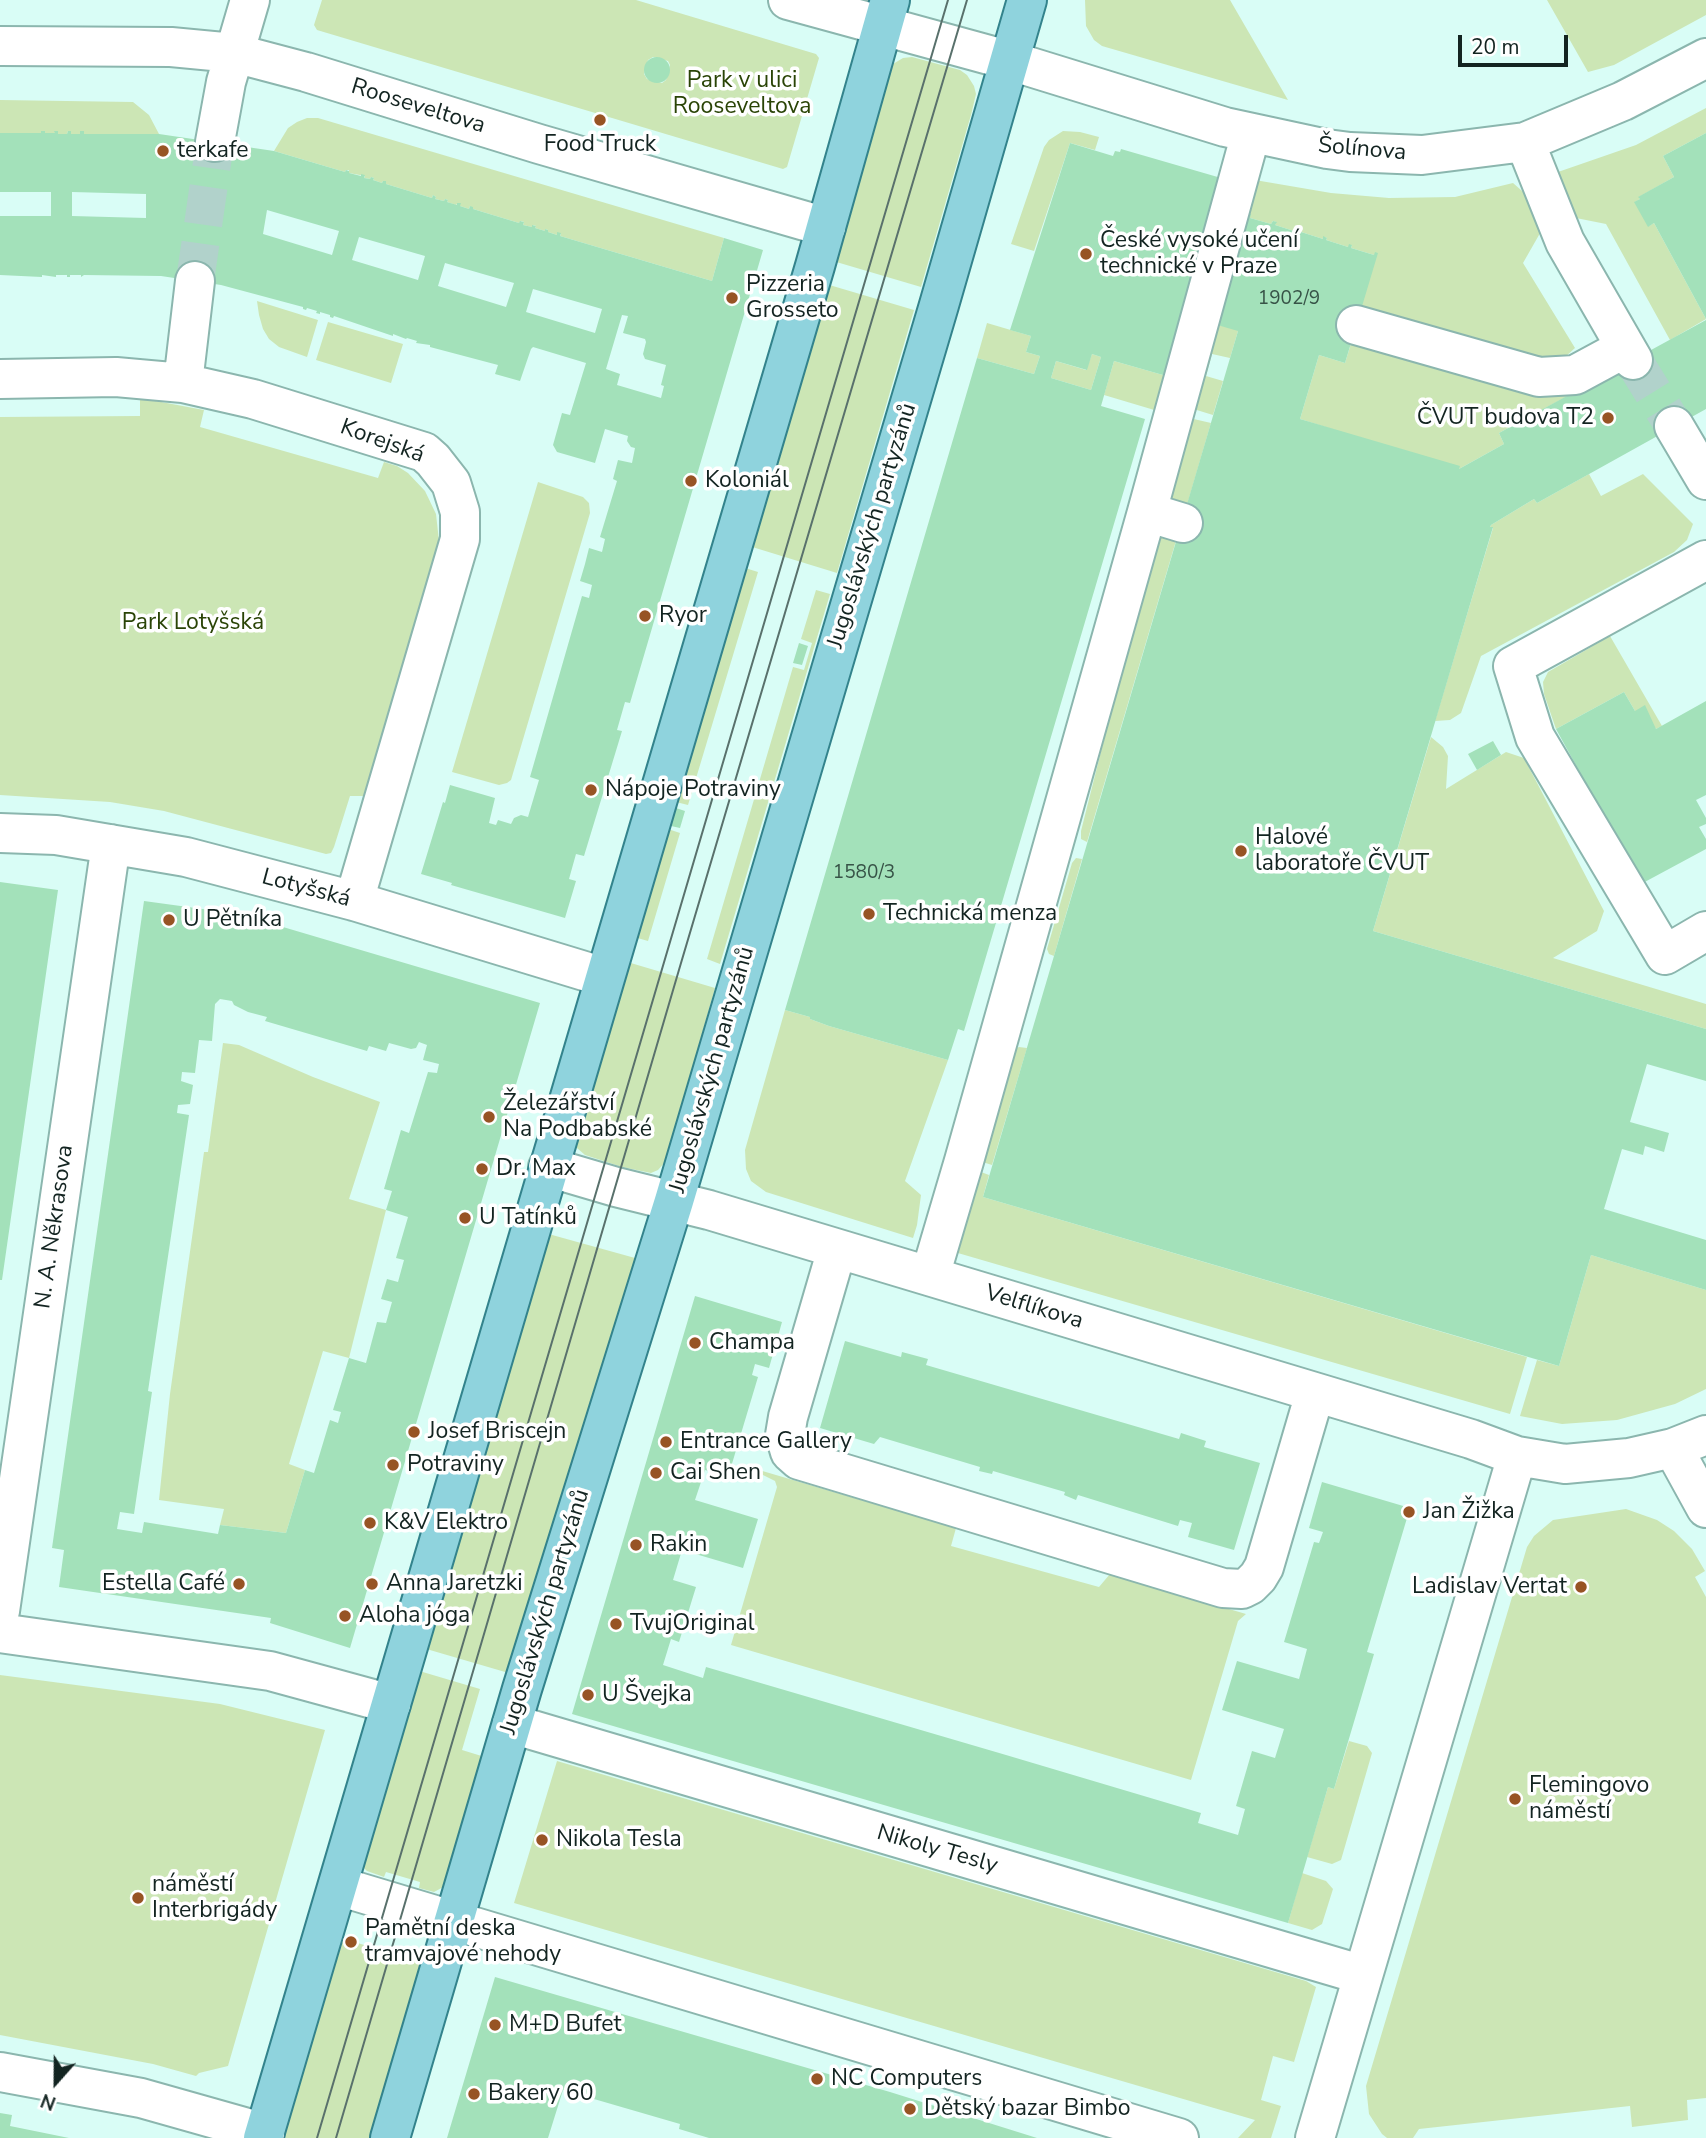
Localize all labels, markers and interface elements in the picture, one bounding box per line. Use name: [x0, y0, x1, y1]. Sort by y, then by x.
scale bar: [1461, 21, 1571, 65]
text: 20 m: [1471, 33, 1520, 61]
park label: Park v ulici Rooseveltova: [673, 67, 811, 121]
street label: Rooseveltova: [348, 74, 488, 140]
marker: Food Truck: [592, 112, 608, 128]
place label: Food Truck: [544, 131, 656, 159]
street label: Šolínova: [1317, 132, 1407, 168]
place label: terkafe: [177, 137, 249, 165]
marker: terkafe: [155, 143, 171, 159]
place label: České vysoké učení technické v Praze: [1100, 227, 1298, 281]
marker: České vysoké učení technické v Praze: [1078, 246, 1094, 262]
place label: Pizzeria Grosseto: [746, 271, 839, 325]
house number: 1902/9: [1258, 288, 1320, 310]
marker: Pizzeria Grosseto: [724, 290, 740, 306]
street label: Jugoslávských partyzánů: [823, 400, 923, 652]
place label: ČVUT budova T2: [1417, 404, 1594, 432]
marker: ČVUT budova T2: [1600, 410, 1616, 426]
street label: Korejská: [336, 414, 428, 470]
place label: Koloniál: [705, 467, 789, 495]
marker: Koloniál: [683, 473, 699, 489]
place label: Ryor: [659, 602, 707, 630]
marker: Ryor: [637, 608, 653, 624]
park label: Park Lotyšská: [122, 609, 264, 637]
place label: Nápoje Potraviny: [605, 776, 781, 804]
marker: Nápoje Potraviny: [583, 782, 599, 798]
place label: Halové laboratoře ČVUT: [1255, 824, 1429, 878]
marker: Halové laboratoře ČVUT: [1233, 843, 1249, 859]
house number: 1580/3: [833, 862, 895, 884]
street label: Lotyšská: [259, 864, 353, 914]
place label: Technická menza: [883, 900, 1057, 928]
place label: U Pětníka: [183, 906, 282, 934]
marker: Technická menza: [861, 906, 877, 922]
marker: U Pětníka: [161, 912, 177, 928]
street label: Jugoslávských partyzánů: [665, 944, 761, 1196]
place label: Železářství Na Podbabské: [503, 1090, 652, 1144]
marker: Železářství Na Podbabské: [481, 1109, 497, 1125]
street label: N. A. Někrasova: [30, 1143, 80, 1311]
place label: Dr. Max: [496, 1155, 576, 1183]
marker: Dr. Max: [474, 1161, 490, 1177]
place label: U Tatínků: [479, 1204, 577, 1232]
marker: U Tatínků: [457, 1210, 473, 1226]
street label: Velflíkova: [982, 1280, 1086, 1336]
place label: Champa: [709, 1329, 795, 1357]
marker: Champa: [687, 1335, 703, 1351]
place label: Josef Briscejn: [428, 1418, 566, 1446]
marker: Josef Briscejn: [406, 1424, 422, 1440]
place label: Entrance Gallery: [680, 1428, 852, 1456]
marker: Entrance Gallery: [658, 1434, 674, 1450]
place label: Potraviny: [407, 1451, 504, 1479]
marker: Potraviny: [385, 1457, 401, 1473]
place label: Cai Shen: [670, 1459, 761, 1487]
marker: Cai Shen: [648, 1465, 664, 1481]
street label: Jugoslávských partyzánů: [496, 1486, 596, 1738]
place label: Jan Žižka: [1423, 1498, 1515, 1526]
marker: Jan Žižka: [1401, 1504, 1417, 1520]
place label: K&V Elektro: [384, 1509, 508, 1537]
marker: K&V Elektro: [362, 1515, 378, 1531]
place label: Rakin: [650, 1531, 707, 1559]
marker: Rakin: [628, 1537, 644, 1553]
place label: Estella Café: [102, 1570, 225, 1598]
place label: Anna Jaretzki: [386, 1570, 522, 1598]
place label: Ladislav Vertat: [1412, 1573, 1567, 1601]
marker: Estella Café: [231, 1576, 247, 1592]
marker: Anna Jaretzki: [364, 1576, 380, 1592]
marker: Ladislav Vertat: [1573, 1579, 1589, 1595]
place label: Aloha jóga: [359, 1602, 470, 1630]
marker: Aloha jóga: [337, 1608, 353, 1624]
place label: TvujOriginal: [630, 1610, 755, 1638]
marker: TvujOriginal: [608, 1616, 624, 1632]
place label: U Švejka: [602, 1681, 692, 1709]
marker: U Švejka: [580, 1687, 596, 1703]
place label: Flemingovo náměstí: [1529, 1772, 1649, 1826]
marker: Flemingovo náměstí: [1507, 1791, 1523, 1807]
street label: Nikoly Tesly: [873, 1820, 1001, 1880]
place label: Nikola Tesla: [556, 1826, 682, 1854]
marker: Nikola Tesla: [534, 1832, 550, 1848]
place label: náměstí Interbrigády: [152, 1871, 277, 1925]
marker: náměstí Interbrigády: [130, 1890, 146, 1906]
place label: Pamětní deska tramvajové nehody: [365, 1915, 561, 1969]
marker: Pamětní deska tramvajové nehody: [343, 1934, 359, 1950]
place label: M+D Bufet: [509, 2011, 622, 2039]
marker: M+D Bufet: [487, 2017, 503, 2033]
north arrow: [21, 2047, 91, 2117]
place label: NC Computers: [831, 2065, 982, 2093]
marker: NC Computers: [809, 2071, 825, 2087]
place label: Bakery 60: [488, 2080, 593, 2108]
marker: Bakery 60: [466, 2086, 482, 2102]
text: N: [37, 2087, 60, 2116]
place label: Dětský bazar Bimbo: [924, 2095, 1130, 2123]
marker: Dětský bazar Bimbo: [902, 2101, 918, 2117]

